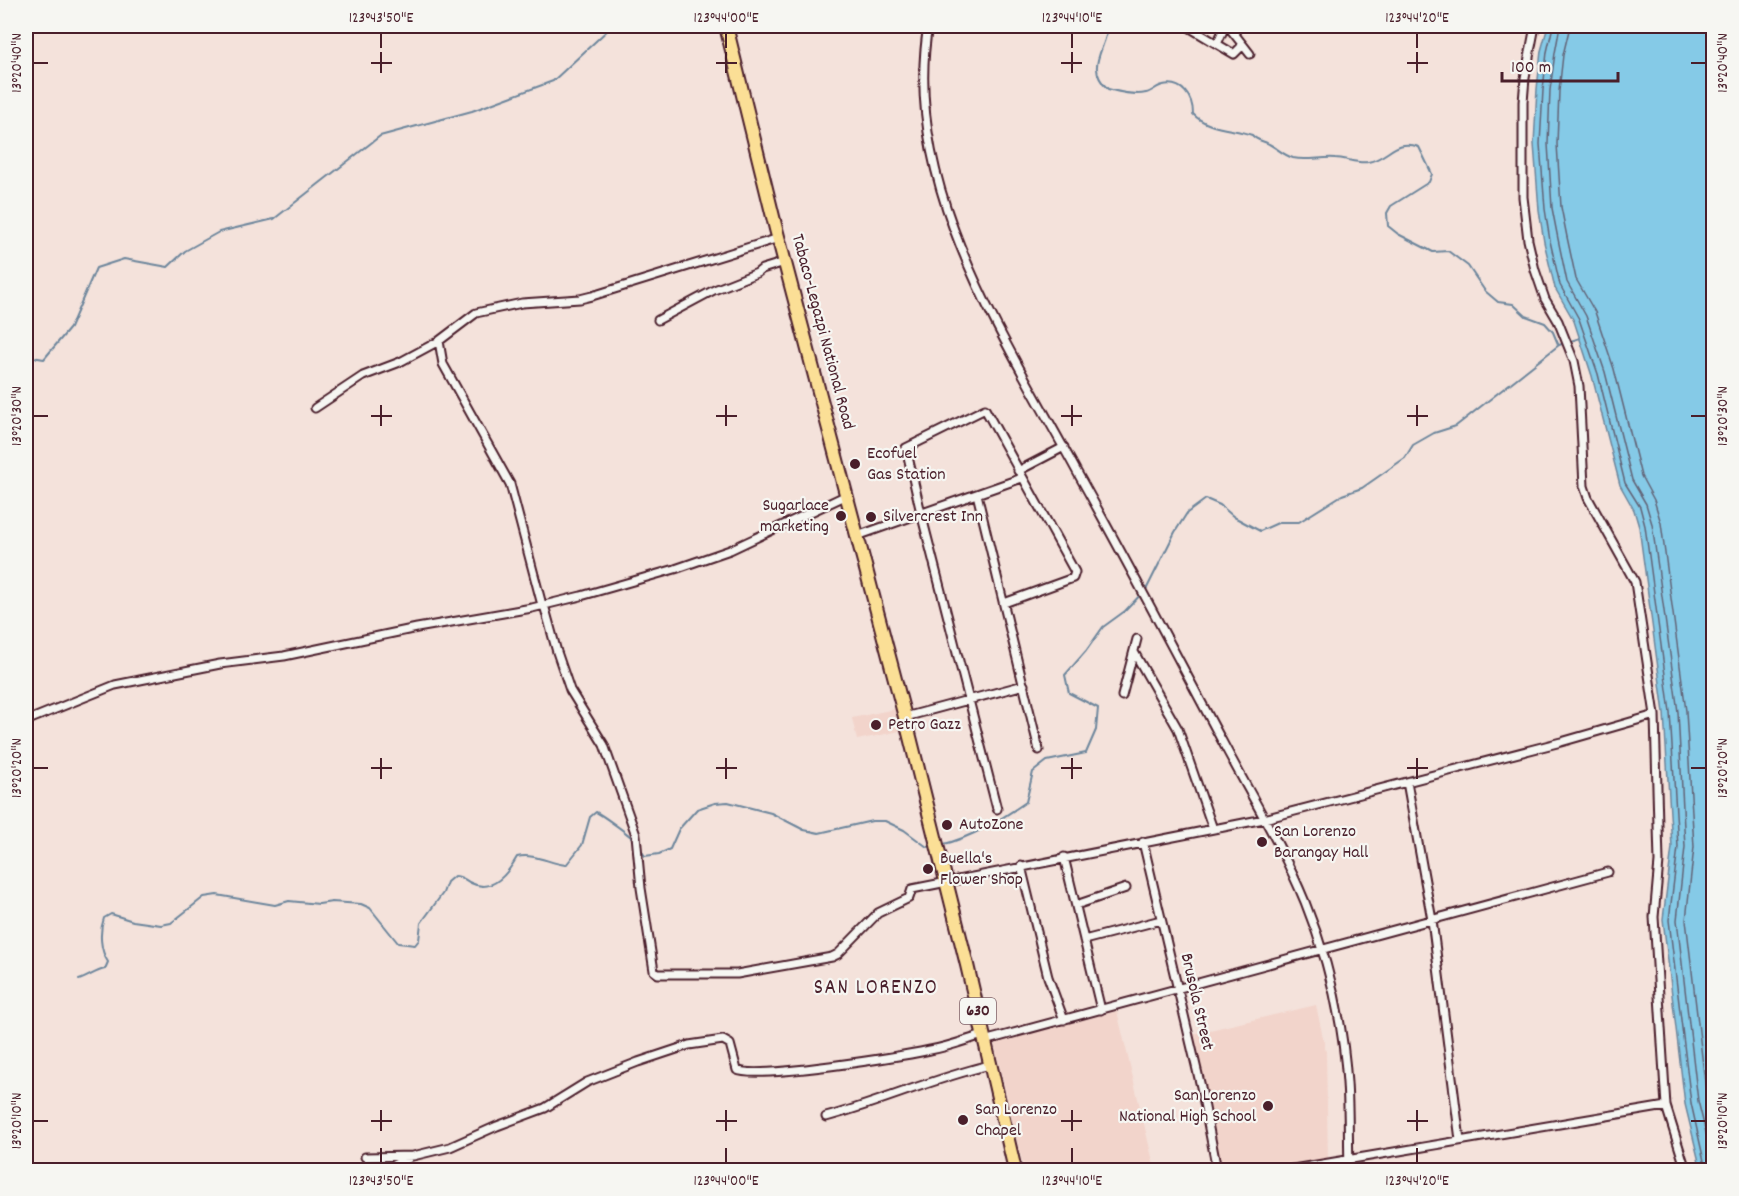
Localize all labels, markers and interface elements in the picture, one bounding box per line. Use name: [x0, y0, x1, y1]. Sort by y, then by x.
text: 123°43'50"E: [349, 8, 413, 30]
text: 123°44'00"E: [693, 8, 759, 30]
text: 123°44'10"E: [1042, 8, 1102, 30]
text: 123°44'20"E: [1385, 8, 1449, 30]
text: 13°20'40"N: [7, 33, 29, 93]
text: 13°20'40"N: [1713, 33, 1735, 93]
scale bar: [1502, 45, 1618, 83]
text: 100 m: [1511, 56, 1551, 81]
street label: Tabaco-Legazpi National Road: [784, 231, 860, 433]
text: 13°20'30"N: [7, 386, 29, 446]
text: 13°20'30"N: [1713, 386, 1735, 446]
place label: Ecofuel Gas Station: [867, 442, 946, 488]
marker: Ecofuel Gas Station: [848, 457, 862, 471]
place label: Sugarlace marketing: [760, 494, 829, 540]
place label: Silvercrest Inn: [883, 505, 983, 530]
marker: Sugarlace marketing: [834, 509, 848, 523]
marker: Silvercrest Inn: [864, 510, 878, 524]
place label: Petro Gazz: [888, 713, 961, 738]
marker: Petro Gazz: [869, 718, 883, 732]
text: 13°20'20"N: [7, 738, 29, 798]
text: 13°20'20"N: [1713, 738, 1735, 798]
place label: AutoZone: [959, 813, 1024, 838]
marker: AutoZone: [940, 818, 954, 832]
place label: San Lorenzo Barangay Hall: [1274, 820, 1369, 866]
marker: San Lorenzo Barangay Hall: [1255, 835, 1269, 849]
place label: Buella's Flower Shop: [940, 847, 1023, 893]
marker: Buella's Flower Shop: [921, 862, 935, 876]
street label: Brusola Street: [1173, 951, 1219, 1053]
district label: SAN LORENZO: [814, 974, 938, 1004]
road number: 630: [960, 998, 996, 1024]
place label: San Lorenzo National High School: [1119, 1084, 1257, 1130]
text: 13°20'10"N: [7, 1093, 29, 1149]
text: 13°20'10"N: [1713, 1093, 1735, 1149]
place label: San Lorenzo Chapel: [975, 1098, 1057, 1144]
marker: San Lorenzo National High School: [1261, 1099, 1275, 1113]
marker: San Lorenzo Chapel: [956, 1113, 970, 1127]
text: 123°43'50"E: [349, 1171, 413, 1193]
text: 123°44'00"E: [693, 1171, 759, 1193]
text: 123°44'10"E: [1042, 1171, 1102, 1193]
text: 123°44'20"E: [1385, 1171, 1449, 1193]

